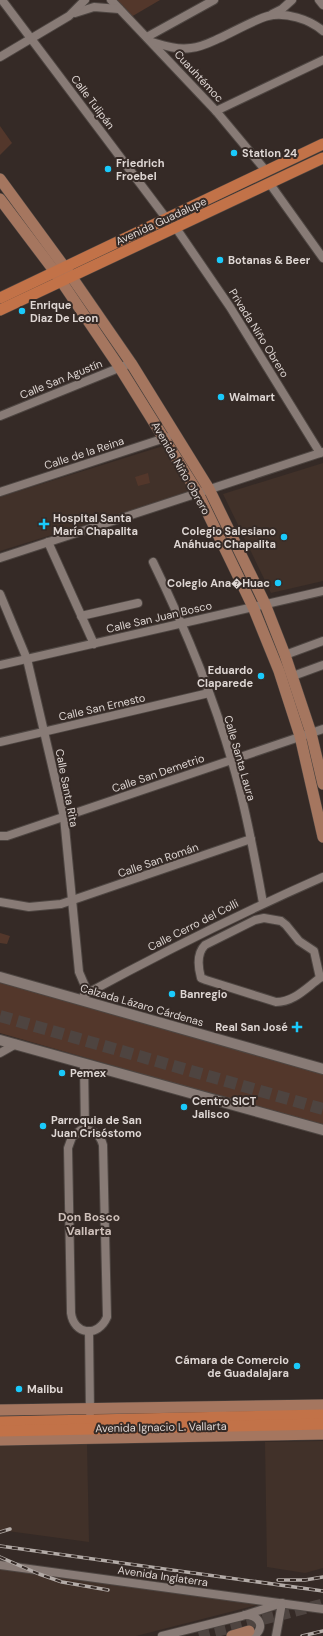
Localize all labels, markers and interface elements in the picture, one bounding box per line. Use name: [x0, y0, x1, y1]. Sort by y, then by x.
street label: Cuauhtémoc: [171, 47, 227, 105]
street label: Calle Tulipán: [68, 72, 118, 132]
place label: Station 24: [242, 146, 297, 160]
marker: Station 24: [229, 148, 239, 158]
place label: Friedrich Froebel: [116, 156, 165, 183]
marker: Friedrich Froebel: [103, 164, 113, 174]
street label: Avenida Guadalupe: [113, 194, 209, 248]
place label: Botanas & Beer: [228, 253, 311, 267]
marker: Botanas & Beer: [215, 255, 225, 265]
street label: Privada Niño Obrero: [226, 286, 292, 380]
place label: Enrique Diaz De Leon: [30, 298, 98, 325]
marker: Enrique Diaz De Leon: [17, 306, 27, 316]
street label: Calle San Agustín: [18, 356, 104, 402]
place label: Walmart: [229, 390, 275, 404]
marker: Walmart: [216, 392, 226, 402]
street label: Avenida Niño Obrero: [149, 419, 213, 517]
street label: Calle de la Reina: [42, 434, 126, 472]
place label: Hospital Santa María Chapalita: [53, 511, 138, 538]
marker: Hospital Santa María Chapalita: [38, 518, 50, 530]
place label: Colegio Salesiano Anáhuac Chapalita: [174, 524, 276, 551]
marker: Colegio Salesiano Anáhuac Chapalita: [279, 532, 289, 542]
place label: Colegio Ana�Huac: [167, 576, 270, 590]
marker: Colegio Ana�Huac: [273, 578, 283, 588]
street label: Calle San Juan Bosco: [105, 598, 213, 636]
place label: Eduardo Claparede: [197, 663, 253, 690]
marker: Eduardo Claparede: [256, 671, 266, 681]
street label: Calle San Ernesto: [57, 690, 147, 724]
street label: Calle Santa Laura: [221, 714, 259, 802]
street label: Calle Santa Rita: [53, 748, 81, 828]
street label: Calle San Demetrio: [110, 751, 206, 795]
street label: Calle San Román: [116, 840, 200, 880]
street label: Calle Cerro del Colli: [145, 896, 241, 954]
street label: Calzada Lázaro Cárdenas: [79, 981, 205, 1029]
place label: Banregio: [180, 987, 228, 1001]
marker: Banregio: [167, 989, 177, 999]
place label: Real San José: [215, 1020, 288, 1034]
marker: Real San José: [291, 1021, 303, 1033]
place label: Pemex: [70, 1066, 107, 1080]
marker: Pemex: [57, 1068, 67, 1078]
place label: Centro SICT Jalisco: [192, 1094, 257, 1121]
marker: Centro SICT Jalisco: [179, 1102, 189, 1112]
place label: Parroquia de San Juan Crisóstomo: [51, 1113, 142, 1140]
marker: Parroquia de San Juan Crisóstomo: [38, 1121, 48, 1131]
district label: Don Bosco Vallarta: [58, 1209, 120, 1239]
place label: Cámara de Comercio de Guadalajara: [175, 1353, 289, 1380]
marker: Cámara de Comercio de Guadalajara: [292, 1361, 302, 1371]
place label: Malibu: [27, 1382, 63, 1396]
marker: Malibu: [14, 1384, 24, 1394]
street label: Avenida Ignacio L. Vallarta: [95, 1419, 227, 1435]
street label: Avenida Inglaterra: [117, 1563, 209, 1589]

